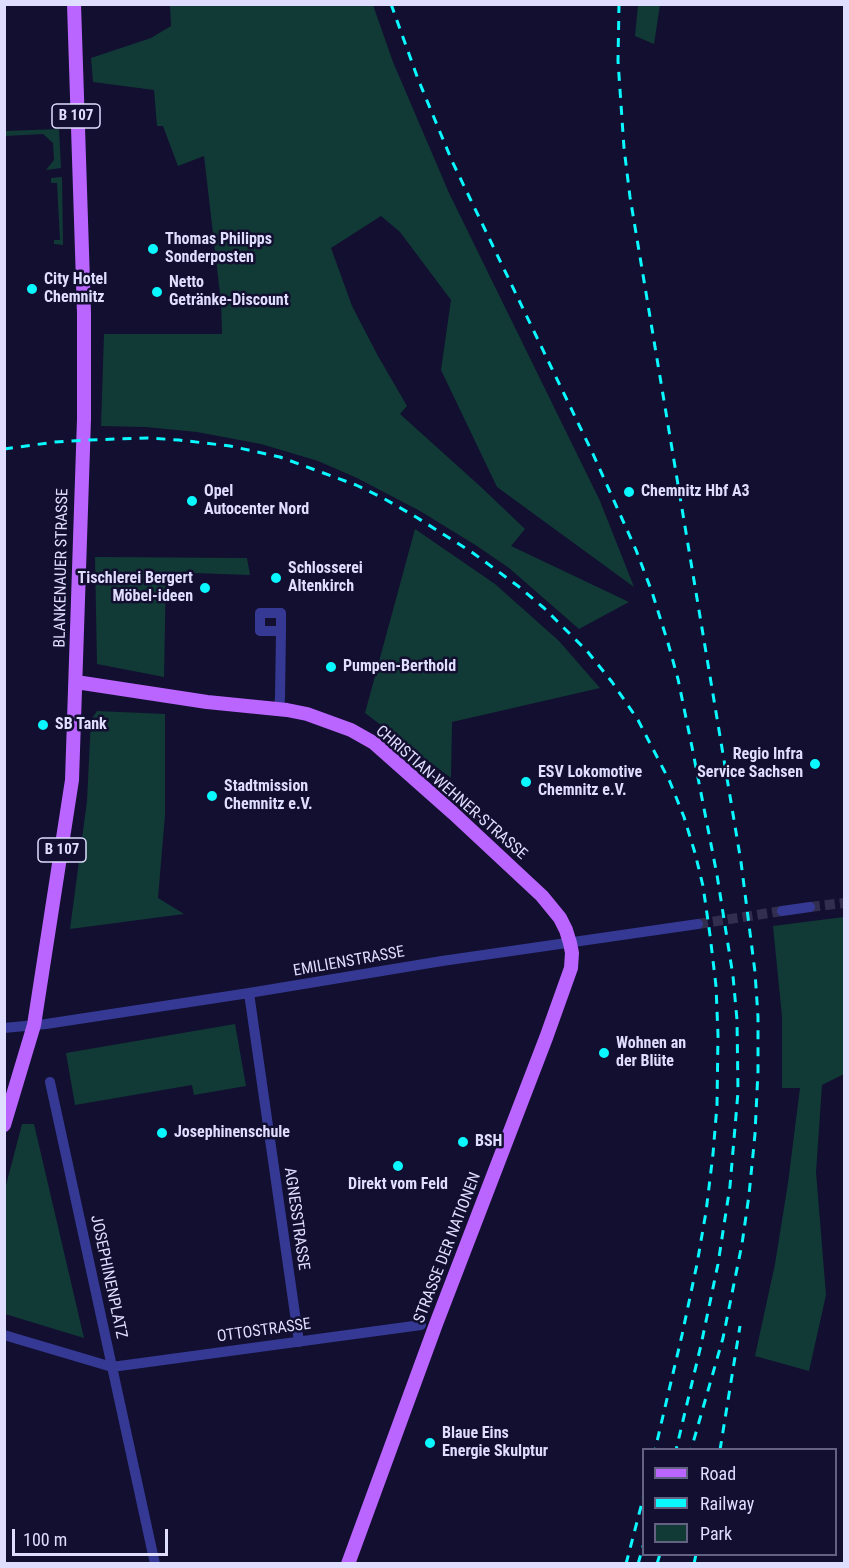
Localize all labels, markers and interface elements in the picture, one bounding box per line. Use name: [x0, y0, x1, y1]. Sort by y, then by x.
road number: B 107: [52, 104, 100, 128]
place label: Thomas Philipps Sonderposten: [165, 230, 272, 268]
marker: Thomas Philipps Sonderposten: [146, 242, 160, 256]
place label: City Hotel Chemnitz: [44, 270, 107, 308]
place label: Netto Getränke-Discount: [169, 273, 289, 311]
marker: City Hotel Chemnitz: [25, 282, 39, 296]
marker: Netto Getränke-Discount: [150, 285, 164, 299]
place label: Opel Autocenter Nord: [204, 482, 309, 520]
place label: Chemnitz Hbf A3: [641, 482, 750, 502]
marker: Chemnitz Hbf A3: [622, 485, 636, 499]
street label: BLANKENAUER STRASSE: [51, 488, 73, 648]
marker: Opel Autocenter Nord: [185, 494, 199, 508]
place label: Schlosserei Altenkirch: [288, 559, 363, 597]
place label: Tischlerei Bergert Möbel-ideen: [77, 569, 193, 607]
marker: Schlosserei Altenkirch: [269, 571, 283, 585]
marker: Tischlerei Bergert Möbel-ideen: [198, 581, 212, 595]
place label: Pumpen-Berthold: [343, 657, 456, 677]
marker: Pumpen-Berthold: [324, 660, 338, 674]
place label: SB Tank: [55, 715, 107, 735]
marker: SB Tank: [36, 718, 50, 732]
street label: CHRISTIAN-WEHNER-STRASSE: [371, 722, 531, 864]
place label: Regio Infra Service Sachsen: [697, 745, 803, 783]
marker: Regio Infra Service Sachsen: [808, 757, 822, 771]
place label: ESV Lokomotive Chemnitz e.V.: [538, 763, 642, 801]
marker: ESV Lokomotive Chemnitz e.V.: [519, 775, 533, 789]
place label: Stadtmission Chemnitz e.V.: [224, 777, 313, 815]
marker: Stadtmission Chemnitz e.V.: [205, 789, 219, 803]
road number: B 107: [38, 838, 86, 862]
street label: EMILIENSTRASSE: [292, 943, 406, 981]
place label: Wohnen an der Blüte: [616, 1034, 686, 1072]
marker: Wohnen an der Blüte: [597, 1046, 611, 1060]
place label: Josephinenschule: [174, 1123, 290, 1143]
marker: Josephinenschule: [155, 1126, 169, 1140]
place label: BSH: [475, 1132, 502, 1152]
marker: BSH: [456, 1135, 470, 1149]
marker: Direkt vom Feld: [391, 1159, 405, 1173]
street label: AGNESSTRASSE: [279, 1166, 313, 1272]
street label: STRASSE DER NATIONEN: [410, 1170, 486, 1326]
place label: Direkt vom Feld: [348, 1175, 448, 1195]
street label: JOSEPHINENPLATZ: [86, 1214, 130, 1340]
street label: OTTOSTRASSE: [216, 1315, 312, 1347]
place label: Blaue Eins Energie Skulptur: [442, 1424, 548, 1462]
marker: Blaue Eins Energie Skulptur: [423, 1436, 437, 1450]
legend: [642, 1448, 837, 1556]
text: Road: [700, 1463, 736, 1484]
text: Railway: [700, 1493, 754, 1514]
scale bar: [15, 1517, 171, 1555]
text: Park: [700, 1523, 732, 1544]
text: 100 m: [23, 1529, 67, 1550]

